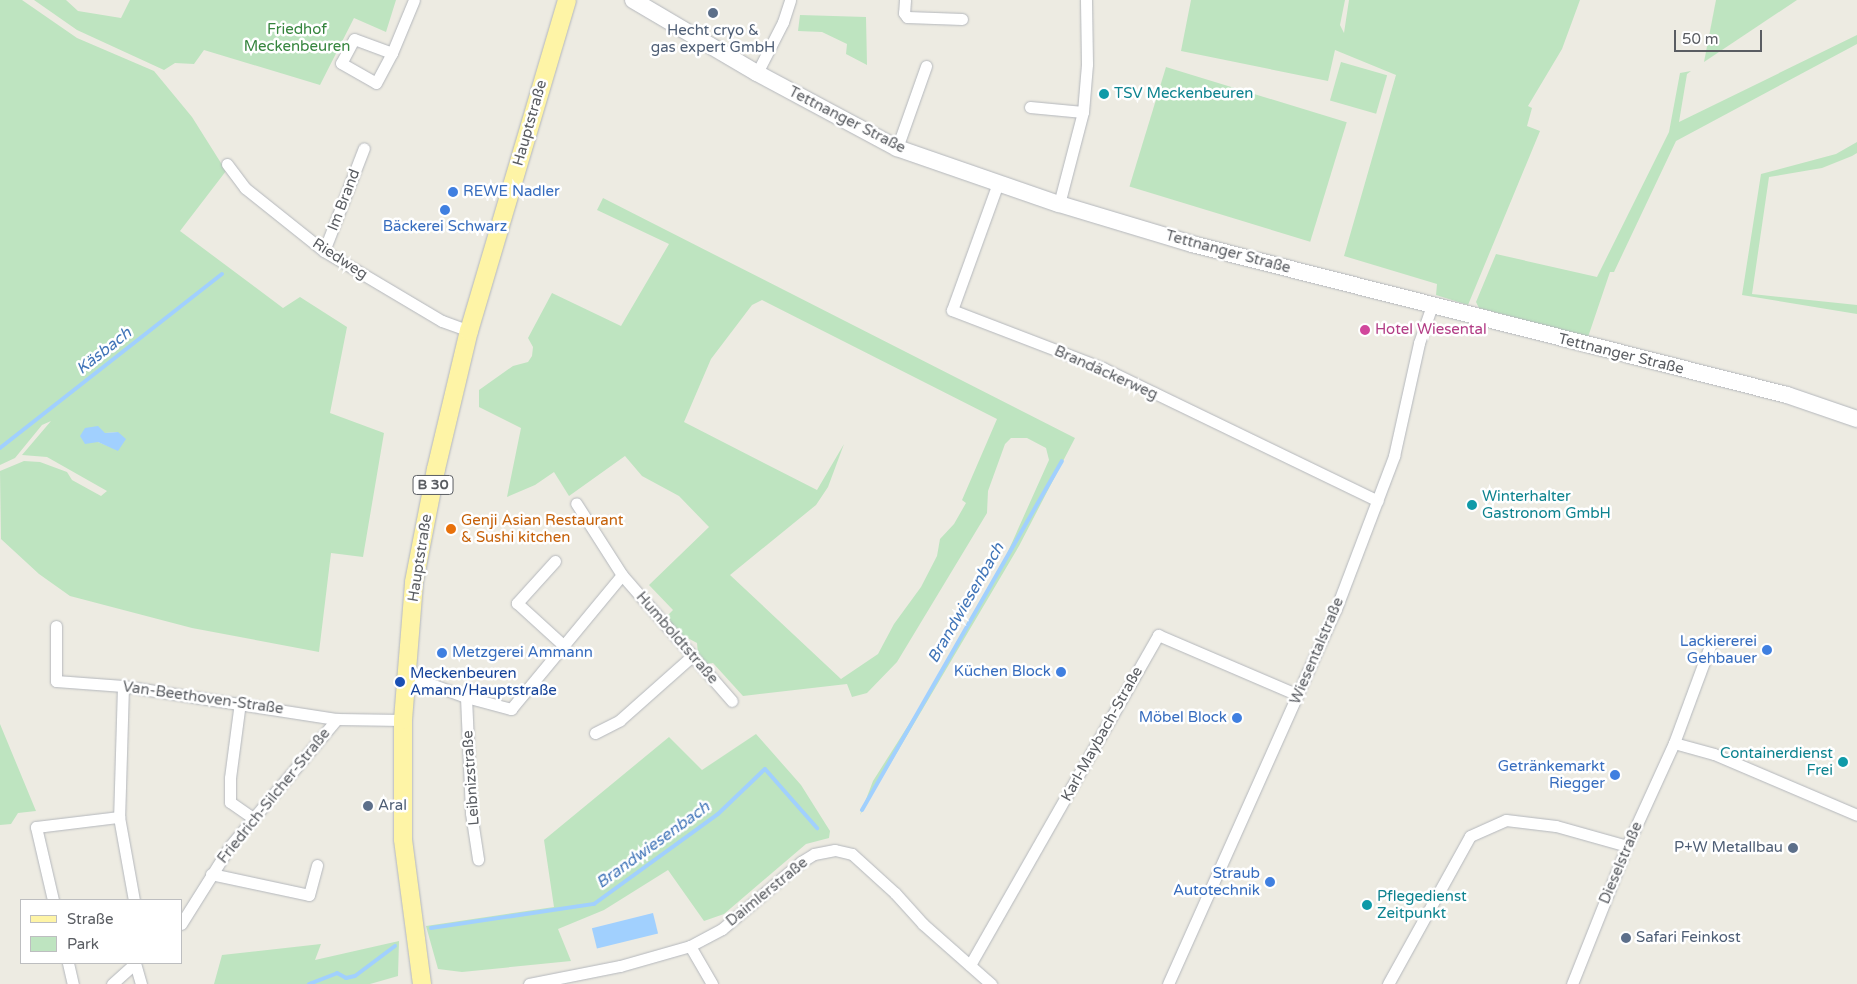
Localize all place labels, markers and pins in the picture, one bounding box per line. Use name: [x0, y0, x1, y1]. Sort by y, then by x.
marker: Hecht cryo & gas expert GmbH: [707, 7, 719, 19]
place label: Hecht cryo & gas expert GmbH: [651, 21, 775, 56]
place label: TSV Meckenbeuren: [1114, 85, 1253, 103]
marker: TSV Meckenbeuren: [1098, 88, 1110, 100]
place label: REWE Nadler: [463, 183, 560, 201]
marker: REWE Nadler: [447, 186, 459, 198]
marker: Bäckerei Schwarz: [439, 204, 451, 216]
place label: Bäckerei Schwarz: [383, 218, 507, 236]
place label: Hotel Wiesental: [1375, 321, 1487, 339]
marker: Hotel Wiesental: [1359, 324, 1371, 336]
place label: Winterhalter Gastronom GmbH: [1482, 487, 1611, 522]
marker: Winterhalter Gastronom GmbH: [1466, 499, 1478, 511]
place label: Genji Asian Restaurant & Sushi kitchen: [461, 511, 623, 546]
marker: Genji Asian Restaurant & Sushi kitchen: [445, 523, 457, 535]
place label: Lackiererei Gehbauer: [1680, 632, 1757, 667]
place label: Metzgerei Ammann: [452, 644, 593, 662]
marker: Lackiererei Gehbauer: [1761, 644, 1773, 656]
marker: Metzgerei Ammann: [436, 647, 448, 659]
place label: Küchen Block: [954, 663, 1051, 681]
place label: Meckenbeuren Amann/Hauptstraße: [410, 664, 557, 699]
marker: Küchen Block: [1055, 666, 1067, 678]
marker: Meckenbeuren Amann/Hauptstraße: [394, 676, 406, 688]
place label: Möbel Block: [1139, 709, 1227, 727]
marker: Möbel Block: [1231, 712, 1243, 724]
place label: Containerdienst Frei: [1720, 744, 1833, 779]
marker: Containerdienst Frei: [1837, 756, 1849, 768]
place label: Getränkemarkt Riegger: [1498, 757, 1605, 792]
marker: Getränkemarkt Riegger: [1609, 769, 1621, 781]
place label: Aral: [378, 797, 407, 815]
marker: Aral: [362, 800, 374, 812]
place label: P+W Metallbau: [1674, 839, 1783, 857]
marker: P+W Metallbau: [1787, 842, 1799, 854]
place label: Straub Autotechnik: [1173, 864, 1260, 899]
marker: Straub Autotechnik: [1264, 876, 1276, 888]
place label: Pflegedienst Zeitpunkt: [1377, 887, 1467, 922]
marker: Pflegedienst Zeitpunkt: [1361, 899, 1373, 911]
place label: Safari Feinkost: [1636, 929, 1741, 947]
marker: Safari Feinkost: [1620, 932, 1632, 944]

